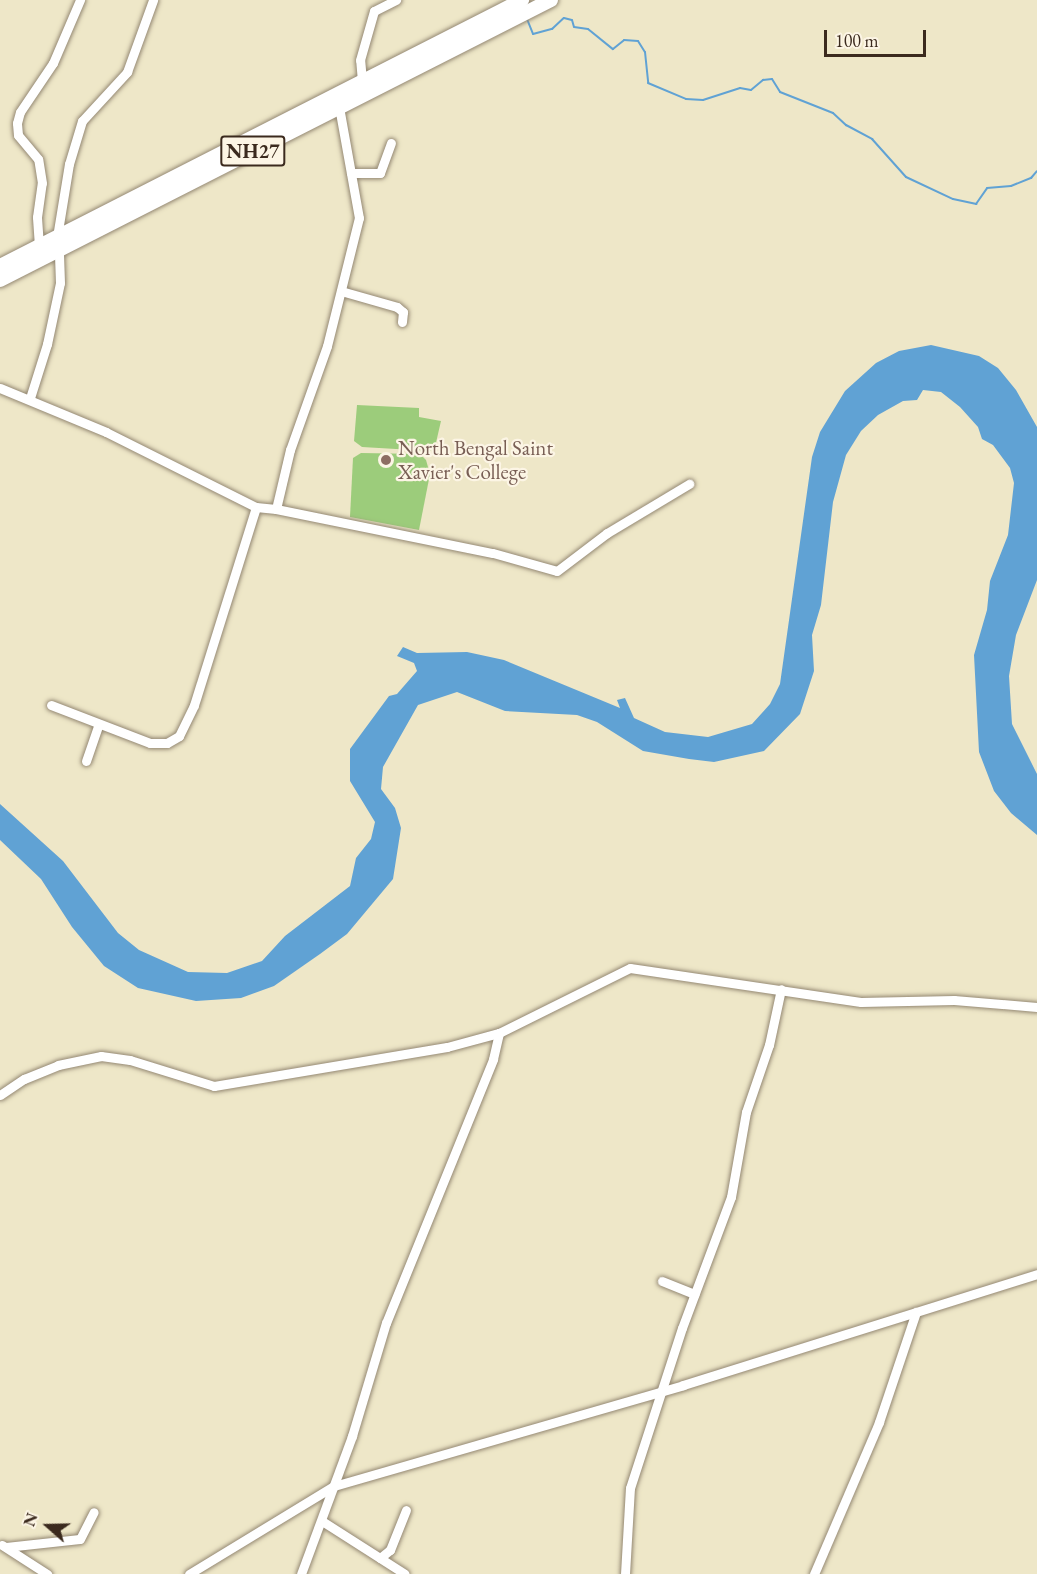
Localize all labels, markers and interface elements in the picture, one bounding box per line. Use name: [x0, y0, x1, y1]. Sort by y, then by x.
scale bar: [827, 18, 929, 56]
text: 100 m: [835, 29, 879, 52]
road number: NH27: [220, 134, 286, 168]
place label: North Bengal Saint Xavier's College: [398, 435, 553, 485]
marker: North Bengal Saint Xavier's College: [379, 453, 393, 467]
north arrow: [18, 1496, 78, 1556]
text: N: [19, 1510, 43, 1529]

